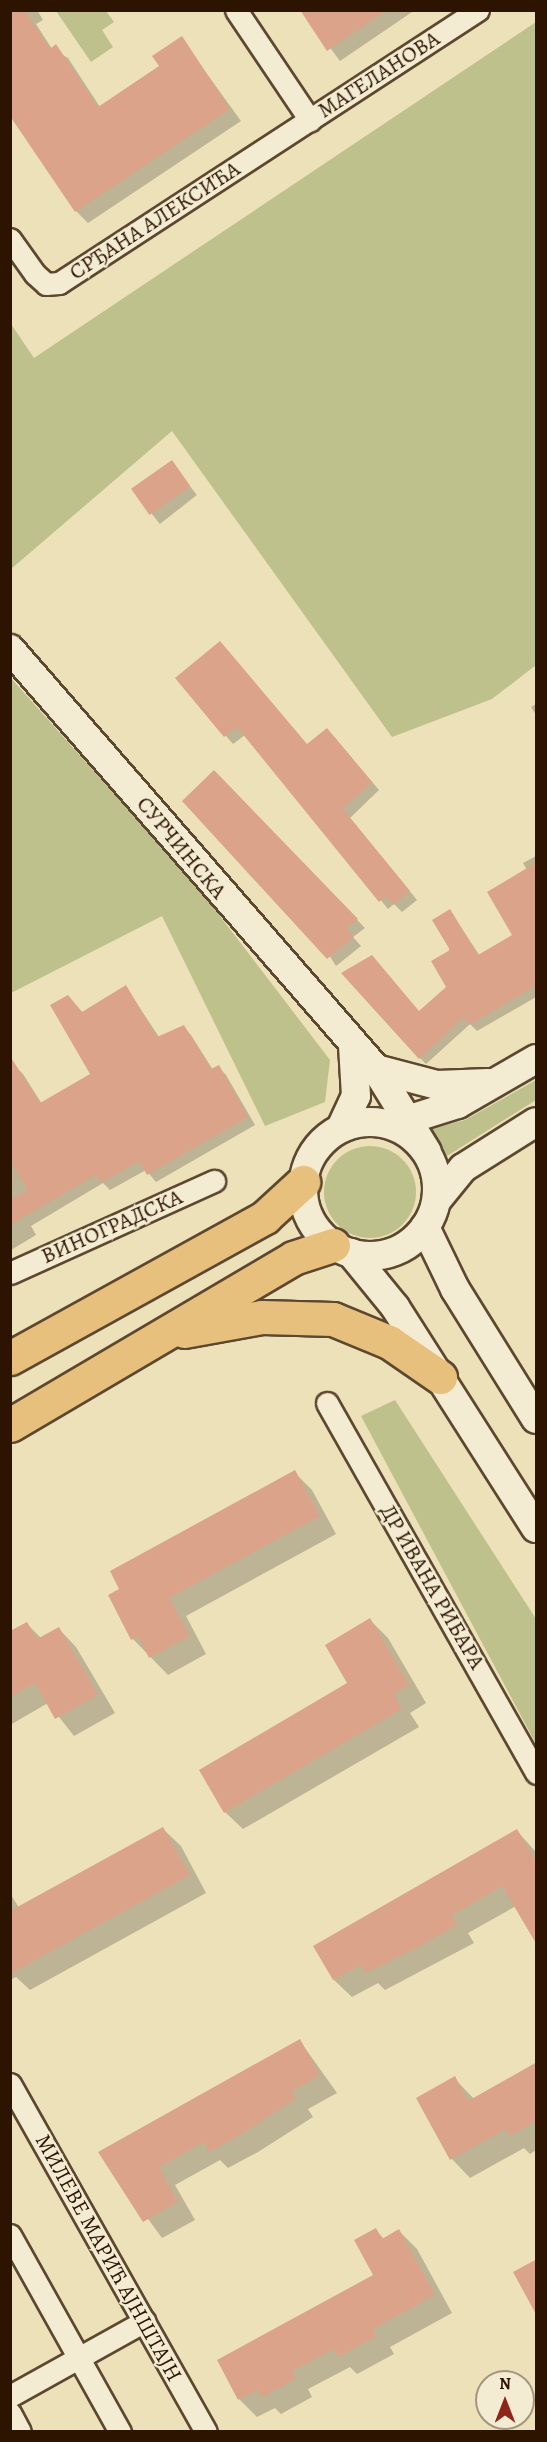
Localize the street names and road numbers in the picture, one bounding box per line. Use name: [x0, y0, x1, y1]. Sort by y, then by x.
street label: МАГЕЛАНОВА: [313, 26, 445, 124]
street label: СРЂАНА АЛЕКСИЋА: [65, 156, 245, 286]
street label: СУРЧИНСКА: [131, 792, 231, 904]
street label: ВИНОГРАДСКА: [37, 1184, 187, 1270]
street label: ДР ИВАНА РИБАРА: [374, 1500, 490, 1674]
street label: МИЛЕВЕ МАРИЋ АЈНШТАЈН: [29, 2130, 187, 2386]

